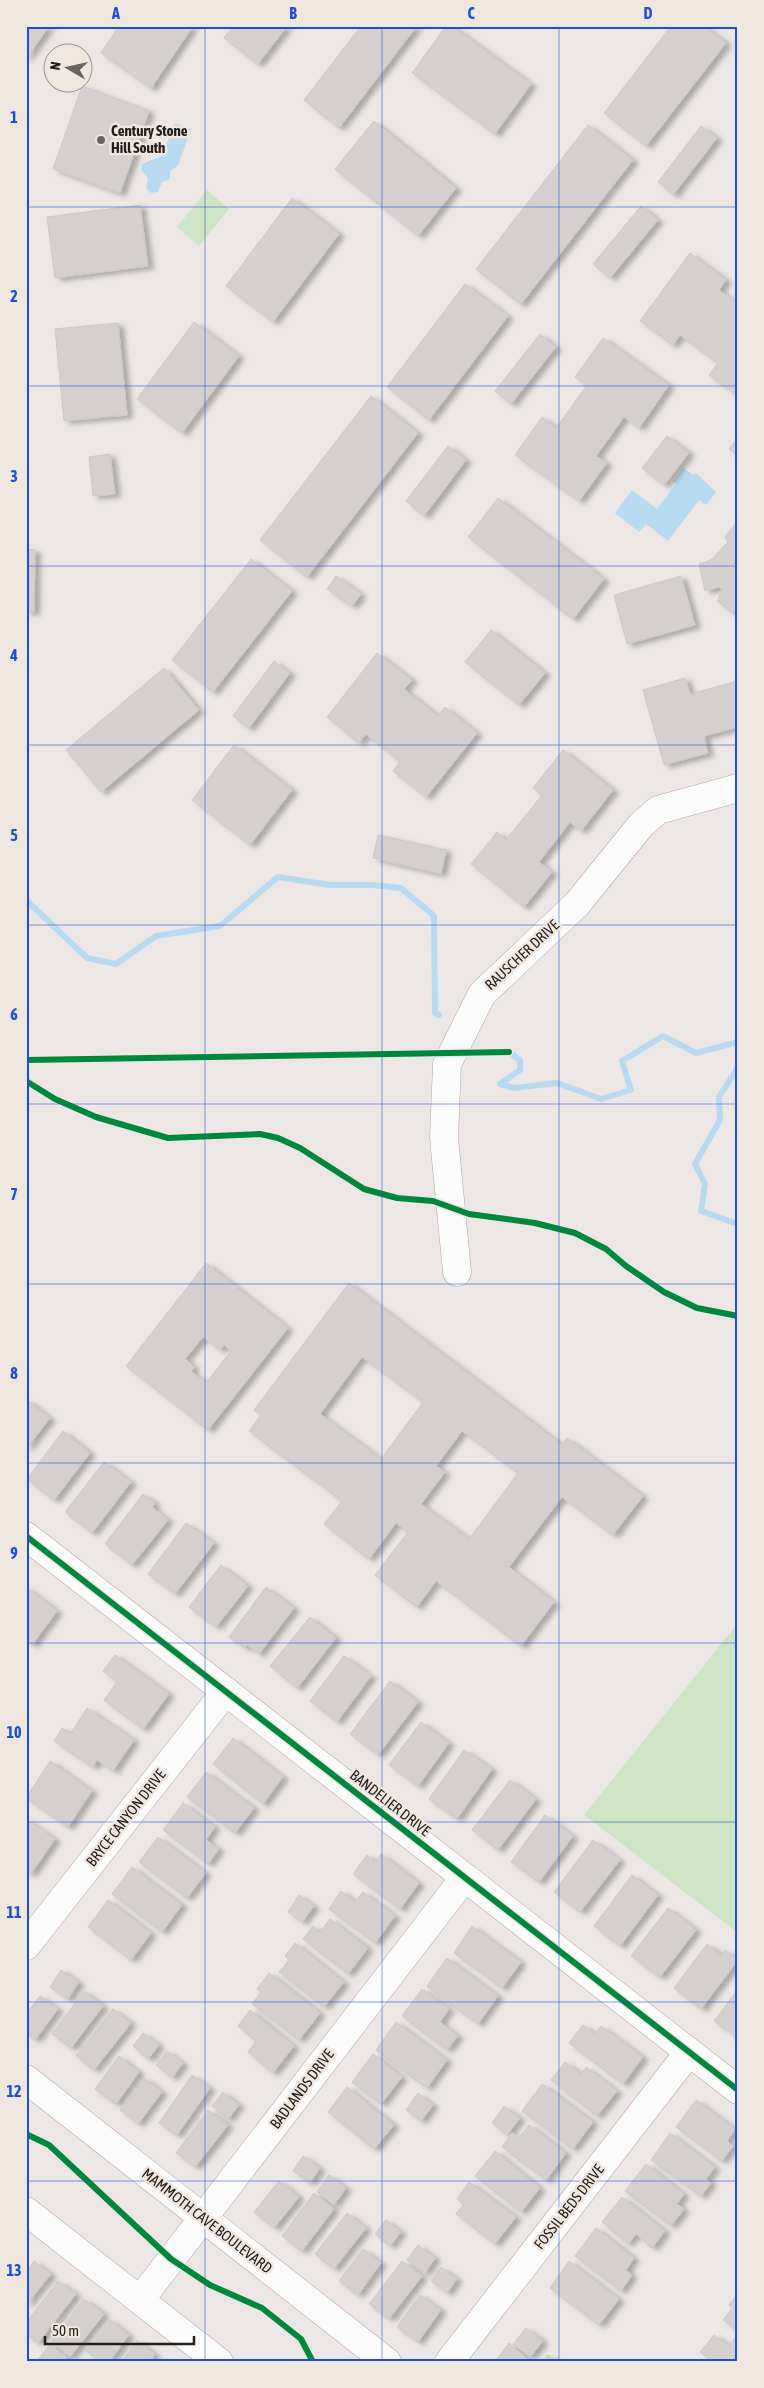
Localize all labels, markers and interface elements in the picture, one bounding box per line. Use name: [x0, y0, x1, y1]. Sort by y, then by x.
text: A: [111, 4, 120, 22]
text: B: [289, 4, 297, 22]
text: C: [467, 4, 475, 22]
text: D: [644, 4, 653, 22]
north arrow: [42, 42, 92, 92]
text: N: [47, 61, 64, 71]
text: 1: [10, 108, 18, 126]
place label: Century Stone Hill South: [111, 122, 188, 156]
marker: Century Stone Hill South: [95, 134, 107, 146]
text: 2: [10, 287, 18, 305]
text: 3: [10, 467, 18, 485]
text: 4: [9, 646, 18, 664]
text: 5: [10, 826, 18, 844]
street label: RAUSCHER DRIVE: [481, 916, 563, 993]
text: 6: [10, 1005, 18, 1023]
text: 7: [10, 1185, 18, 1203]
text: 8: [10, 1364, 18, 1382]
text: 9: [10, 1544, 18, 1562]
text: 10: [6, 1723, 22, 1741]
street label: BRYCE CANYON DRIVE: [83, 1765, 169, 1869]
street label: BANDELIER DRIVE: [347, 1766, 434, 1840]
text: 11: [6, 1903, 22, 1921]
street label: BADLANDS DRIVE: [266, 2045, 337, 2132]
text: 12: [6, 2082, 22, 2100]
street label: FOSSIL BEDS DRIVE: [530, 2160, 607, 2252]
street label: MAMMOTH CAVE BOULEVARD: [139, 2165, 276, 2277]
text: 13: [6, 2261, 22, 2279]
scale bar: [45, 2313, 194, 2345]
text: 50 m: [52, 2322, 79, 2339]

